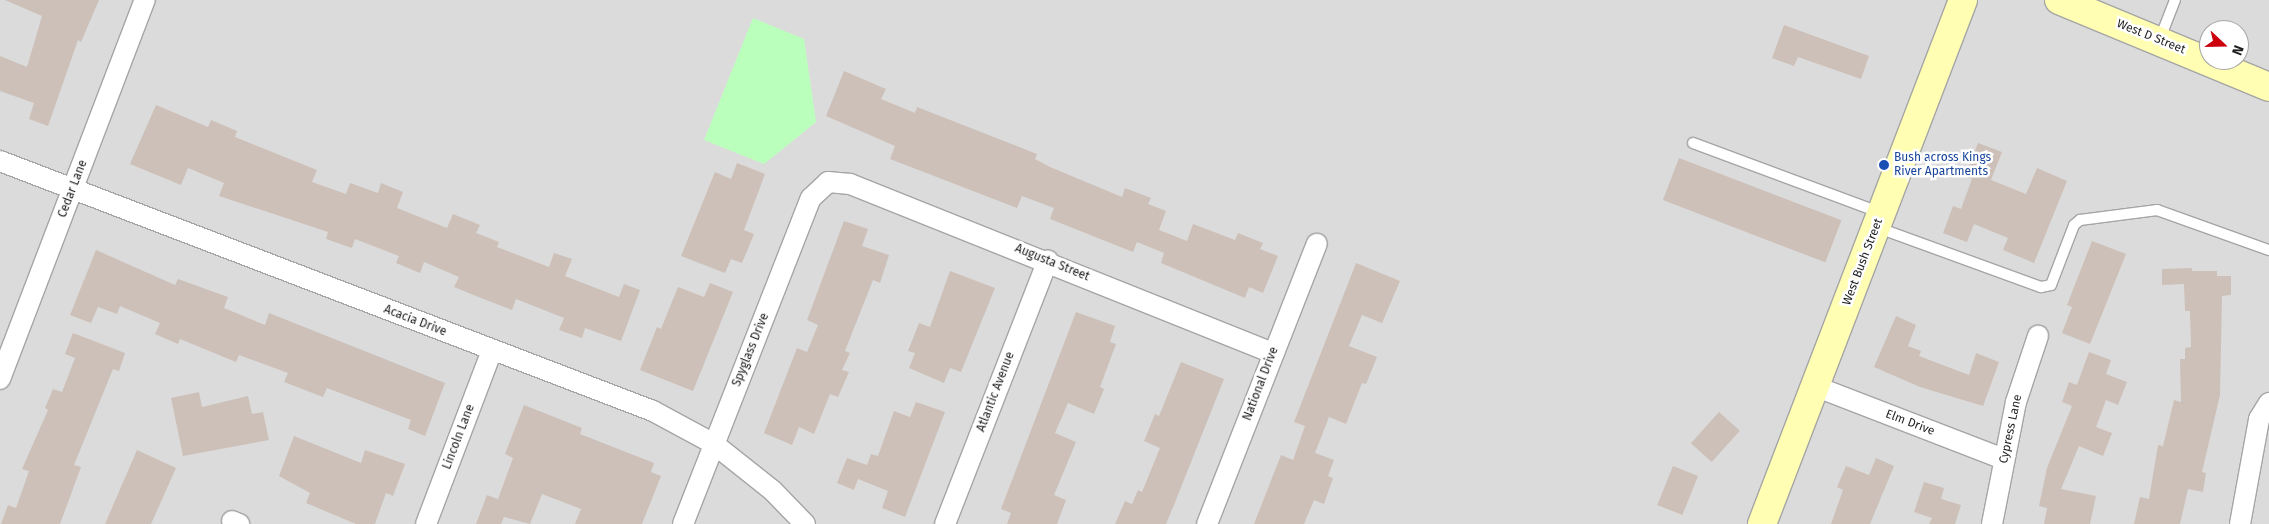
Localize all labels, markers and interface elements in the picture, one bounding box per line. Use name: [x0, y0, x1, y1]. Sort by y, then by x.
street label: West D Street: [2115, 17, 2187, 57]
north arrow: [2199, 20, 2249, 70]
text: N: [2228, 43, 2247, 58]
place label: Bush across Kings River Apartments: [1894, 151, 1991, 179]
street label: Cedar Lane: [55, 158, 91, 220]
marker: Bush across Kings River Apartments: [1878, 159, 1890, 171]
street label: West Bush Street: [1840, 216, 1886, 308]
street label: Augusta Street: [1013, 242, 1091, 284]
street label: Acacia Drive: [382, 302, 448, 340]
street label: Spyglass Drive: [730, 311, 772, 389]
street label: National Drive: [1240, 345, 1282, 423]
street label: Atlantic Avenue: [974, 350, 1018, 434]
street label: Cypress Lane: [1997, 393, 2025, 465]
street label: Lincoln Lane: [440, 402, 478, 472]
street label: Elm Drive: [1883, 407, 1937, 439]

